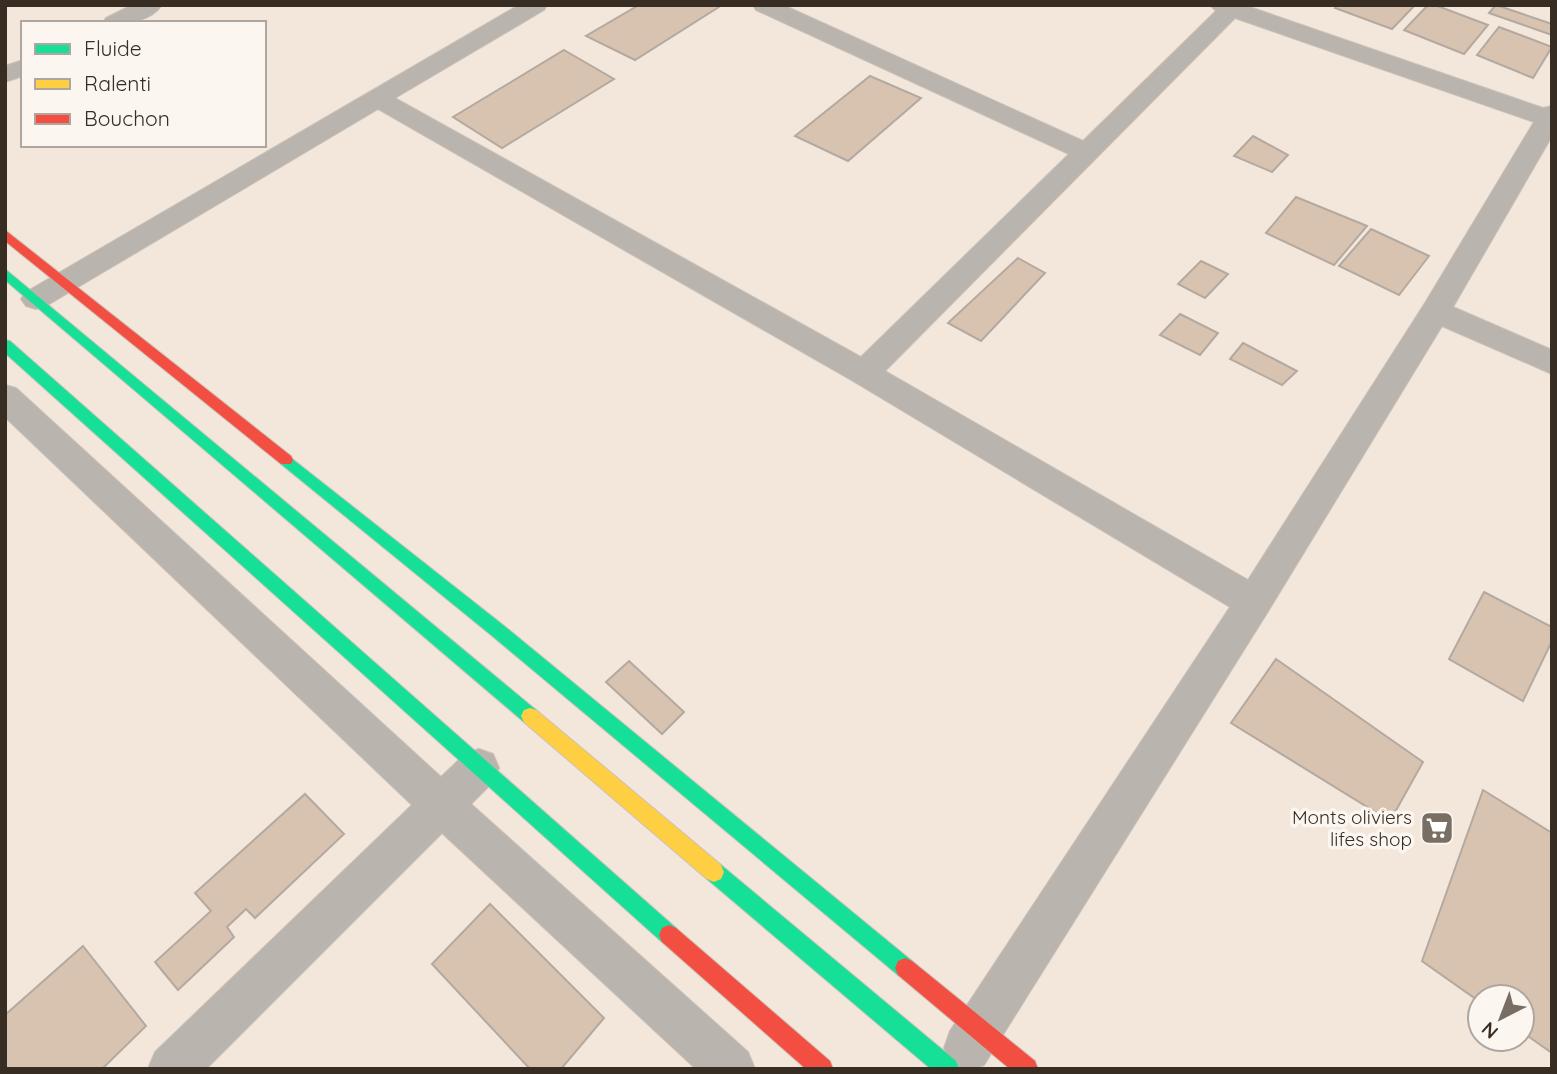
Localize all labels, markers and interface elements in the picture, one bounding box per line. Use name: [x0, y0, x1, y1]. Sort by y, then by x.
legend: [21, 21, 266, 147]
text: Fluide: [84, 35, 142, 61]
text: Ralenti: [84, 70, 151, 96]
text: Bouchon: [84, 105, 170, 131]
place label: Monts oliviers lifes shop: [1292, 805, 1412, 851]
supermarket icon: Monts oliviers lifes shop: [1418, 809, 1456, 847]
north arrow: [1466, 983, 1536, 1053]
text: N: [1476, 1017, 1503, 1044]

